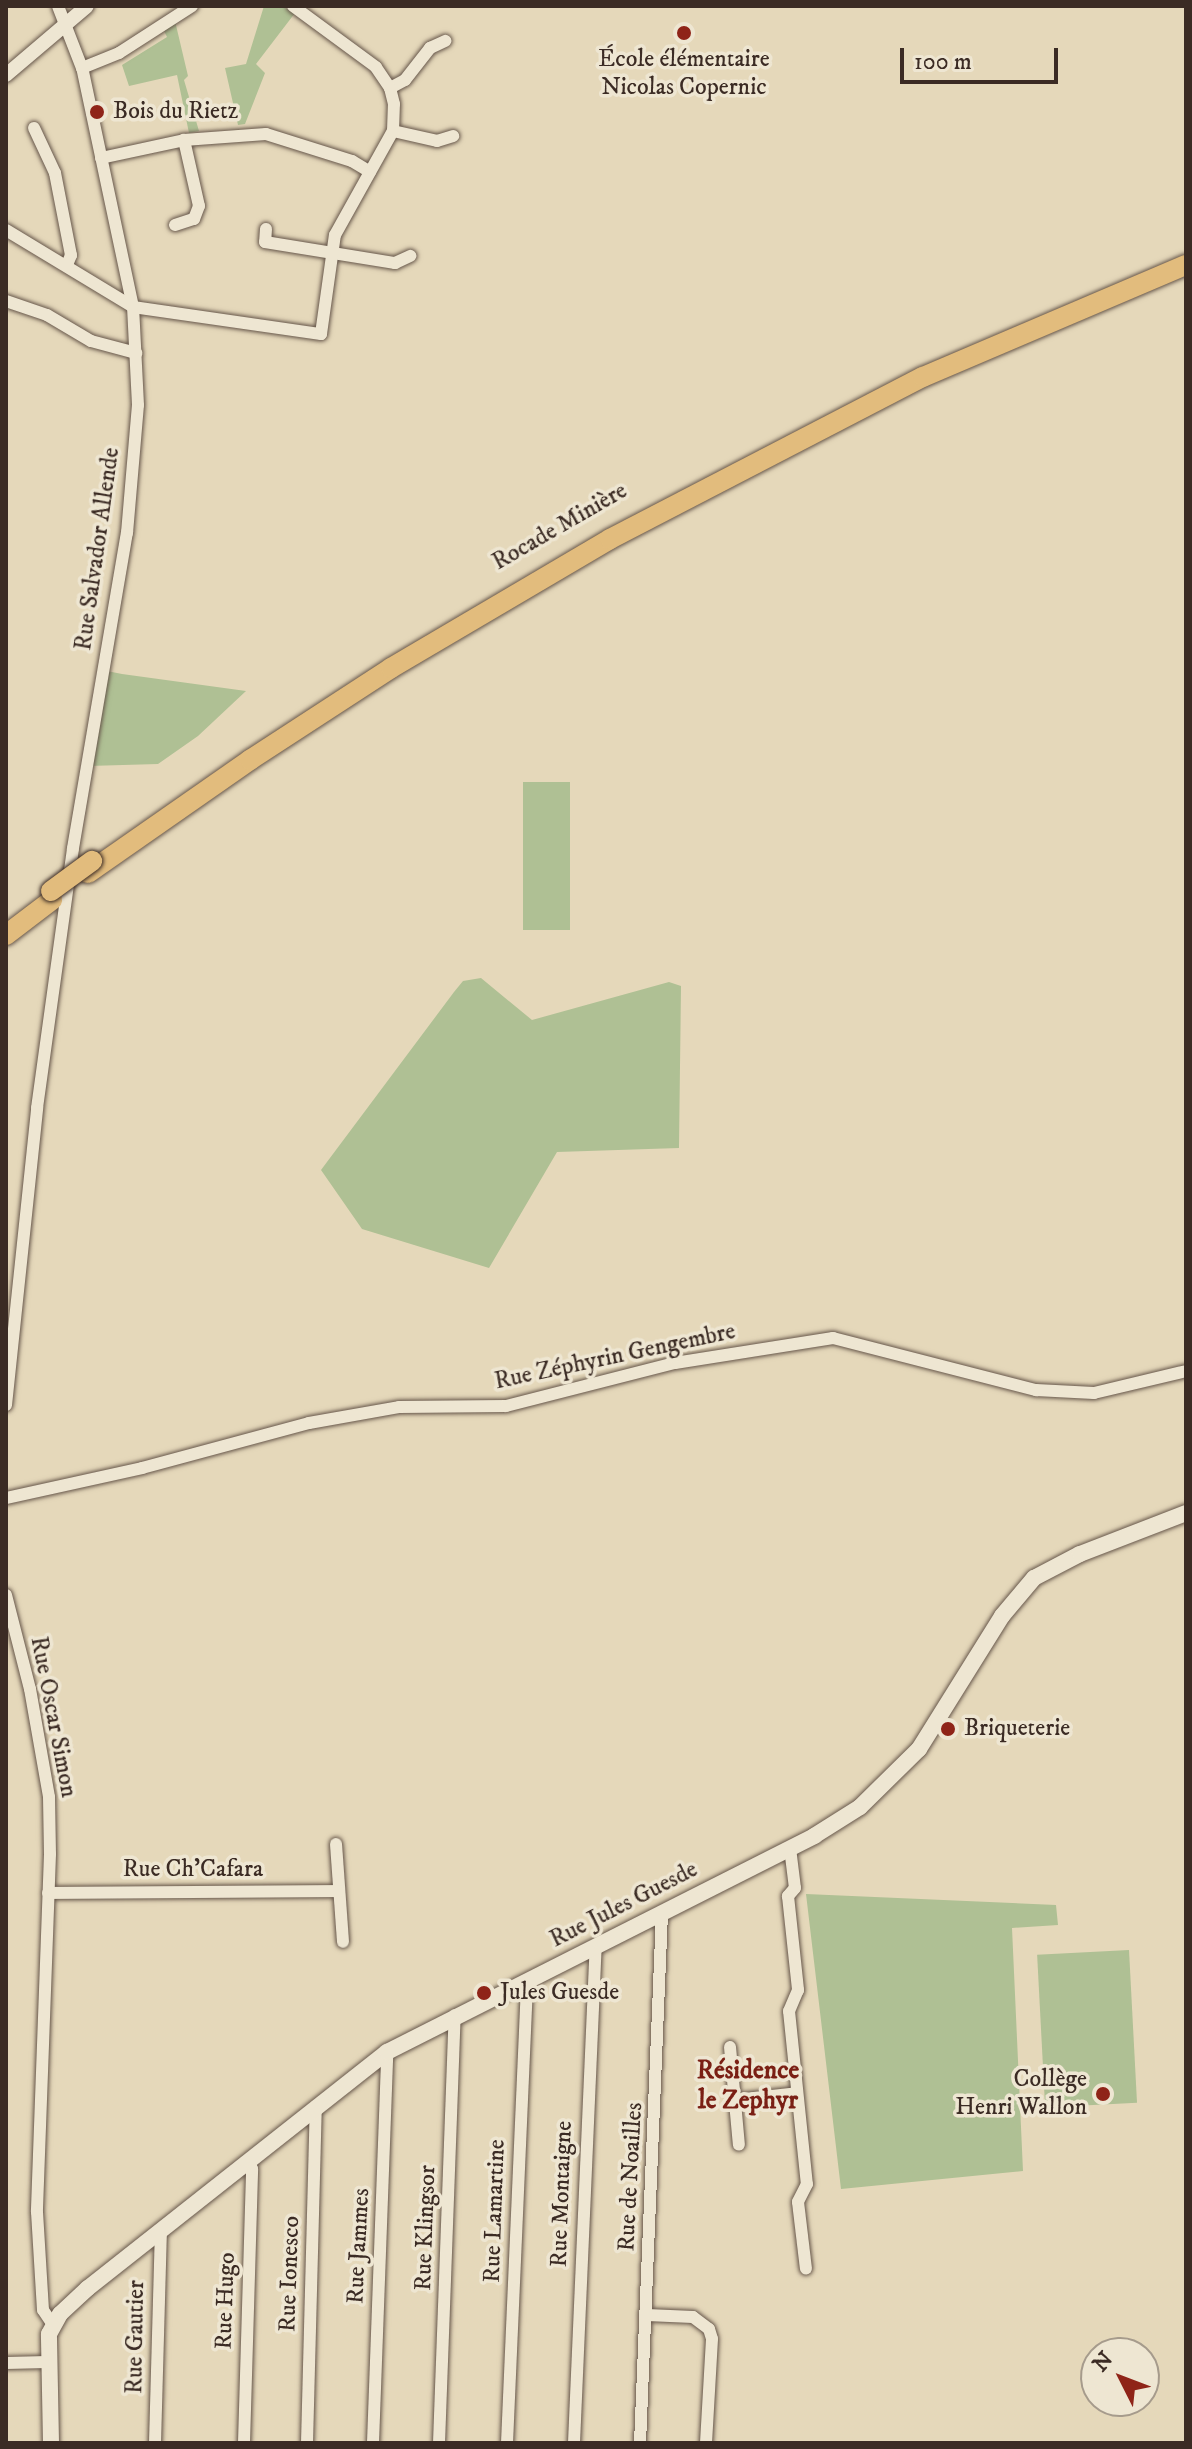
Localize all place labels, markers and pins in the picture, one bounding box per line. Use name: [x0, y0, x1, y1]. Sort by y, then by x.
marker: École élémentaire Nicolas Copernic: [675, 24, 693, 42]
place label: École élémentaire Nicolas Copernic: [598, 46, 770, 102]
place label: Bois du Rietz: [113, 98, 238, 126]
marker: Bois du Rietz: [88, 103, 106, 121]
place label: Briqueterie: [964, 1715, 1070, 1743]
marker: Briqueterie: [939, 1720, 957, 1738]
place label: Jules Guesde: [500, 1979, 619, 2007]
marker: Jules Guesde: [475, 1984, 493, 2002]
place label: Collège Henri Wallon: [955, 2066, 1087, 2122]
marker: Collège Henri Wallon: [1094, 2085, 1112, 2103]

